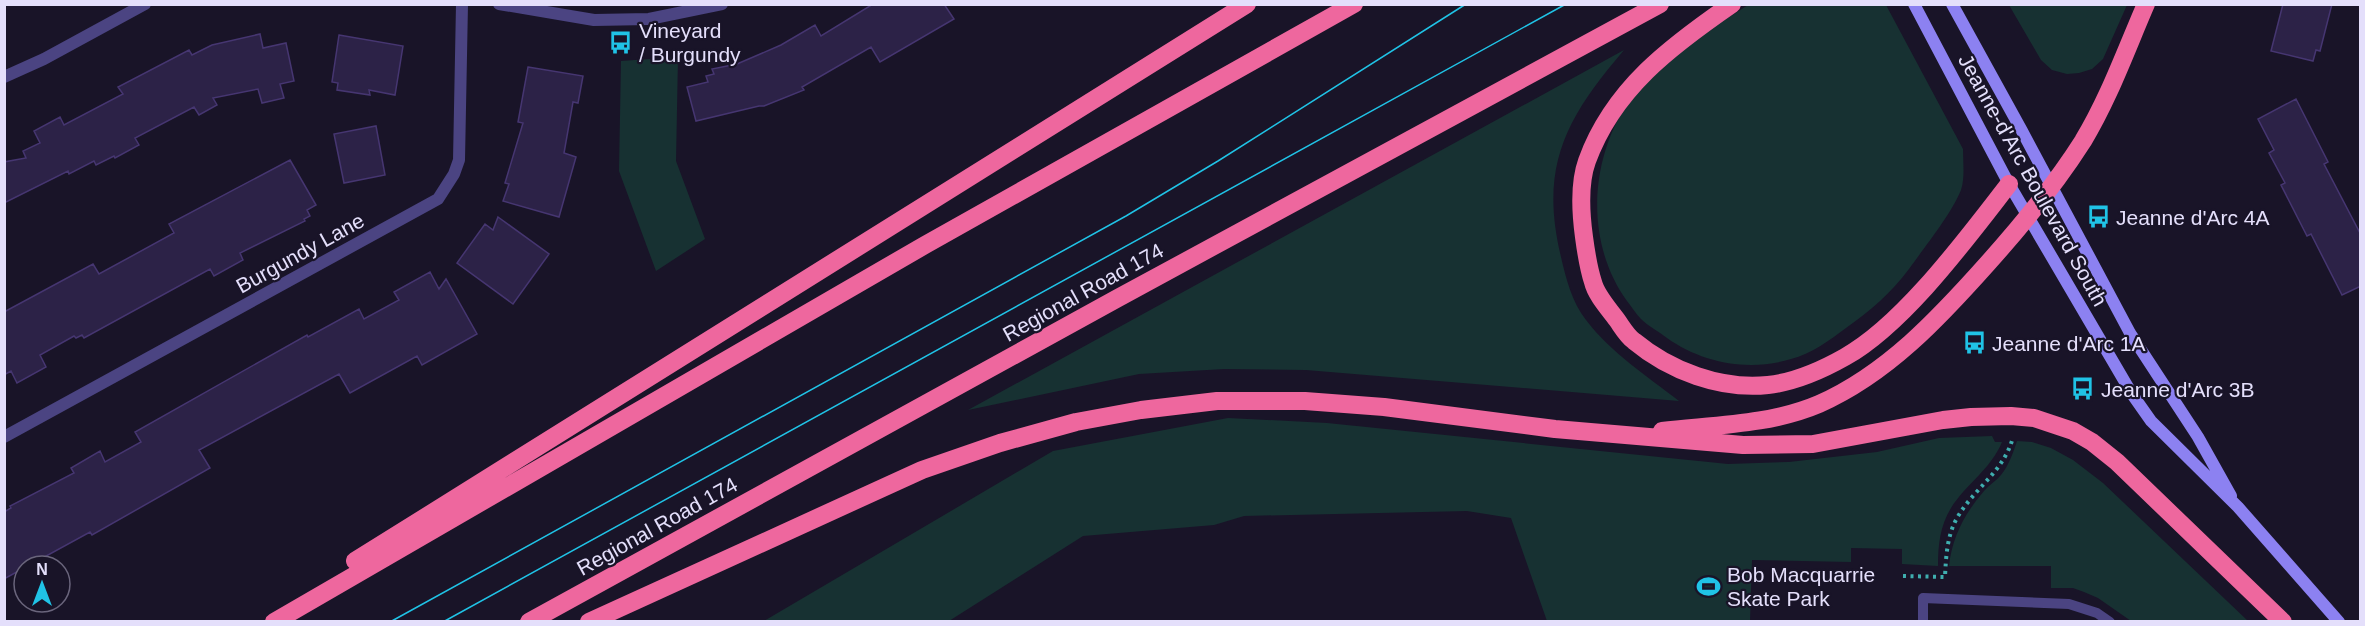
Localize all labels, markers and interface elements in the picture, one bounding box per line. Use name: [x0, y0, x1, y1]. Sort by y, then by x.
place label: Vineyard / Burgundy: [639, 19, 741, 66]
bus stop icon: Vineyard / Burgundy: [608, 29, 634, 55]
street label: Jeanne-d'Arc Boulevard South: [1954, 50, 2112, 310]
bus stop icon: Jeanne d'Arc 4A: [2085, 204, 2111, 230]
place label: Jeanne d'Arc 4A: [2116, 206, 2269, 229]
street label: Burgundy Lane: [232, 208, 368, 298]
street label: Regional Road 174: [999, 238, 1167, 346]
bus stop icon: Jeanne d'Arc 1A: [1961, 330, 1987, 356]
place label: Jeanne d'Arc 1A: [1992, 332, 2145, 355]
bus stop icon: Jeanne d'Arc 3B: [2070, 376, 2096, 402]
place label: Jeanne d'Arc 3B: [2101, 378, 2254, 401]
street label: Regional Road 174: [573, 472, 741, 580]
north arrow: [12, 554, 72, 614]
text: N: [36, 561, 48, 578]
place label: Bob Macquarrie Skate Park: [1727, 563, 1875, 610]
sports icon: Bob Macquarrie Skate Park: [1696, 573, 1722, 599]

